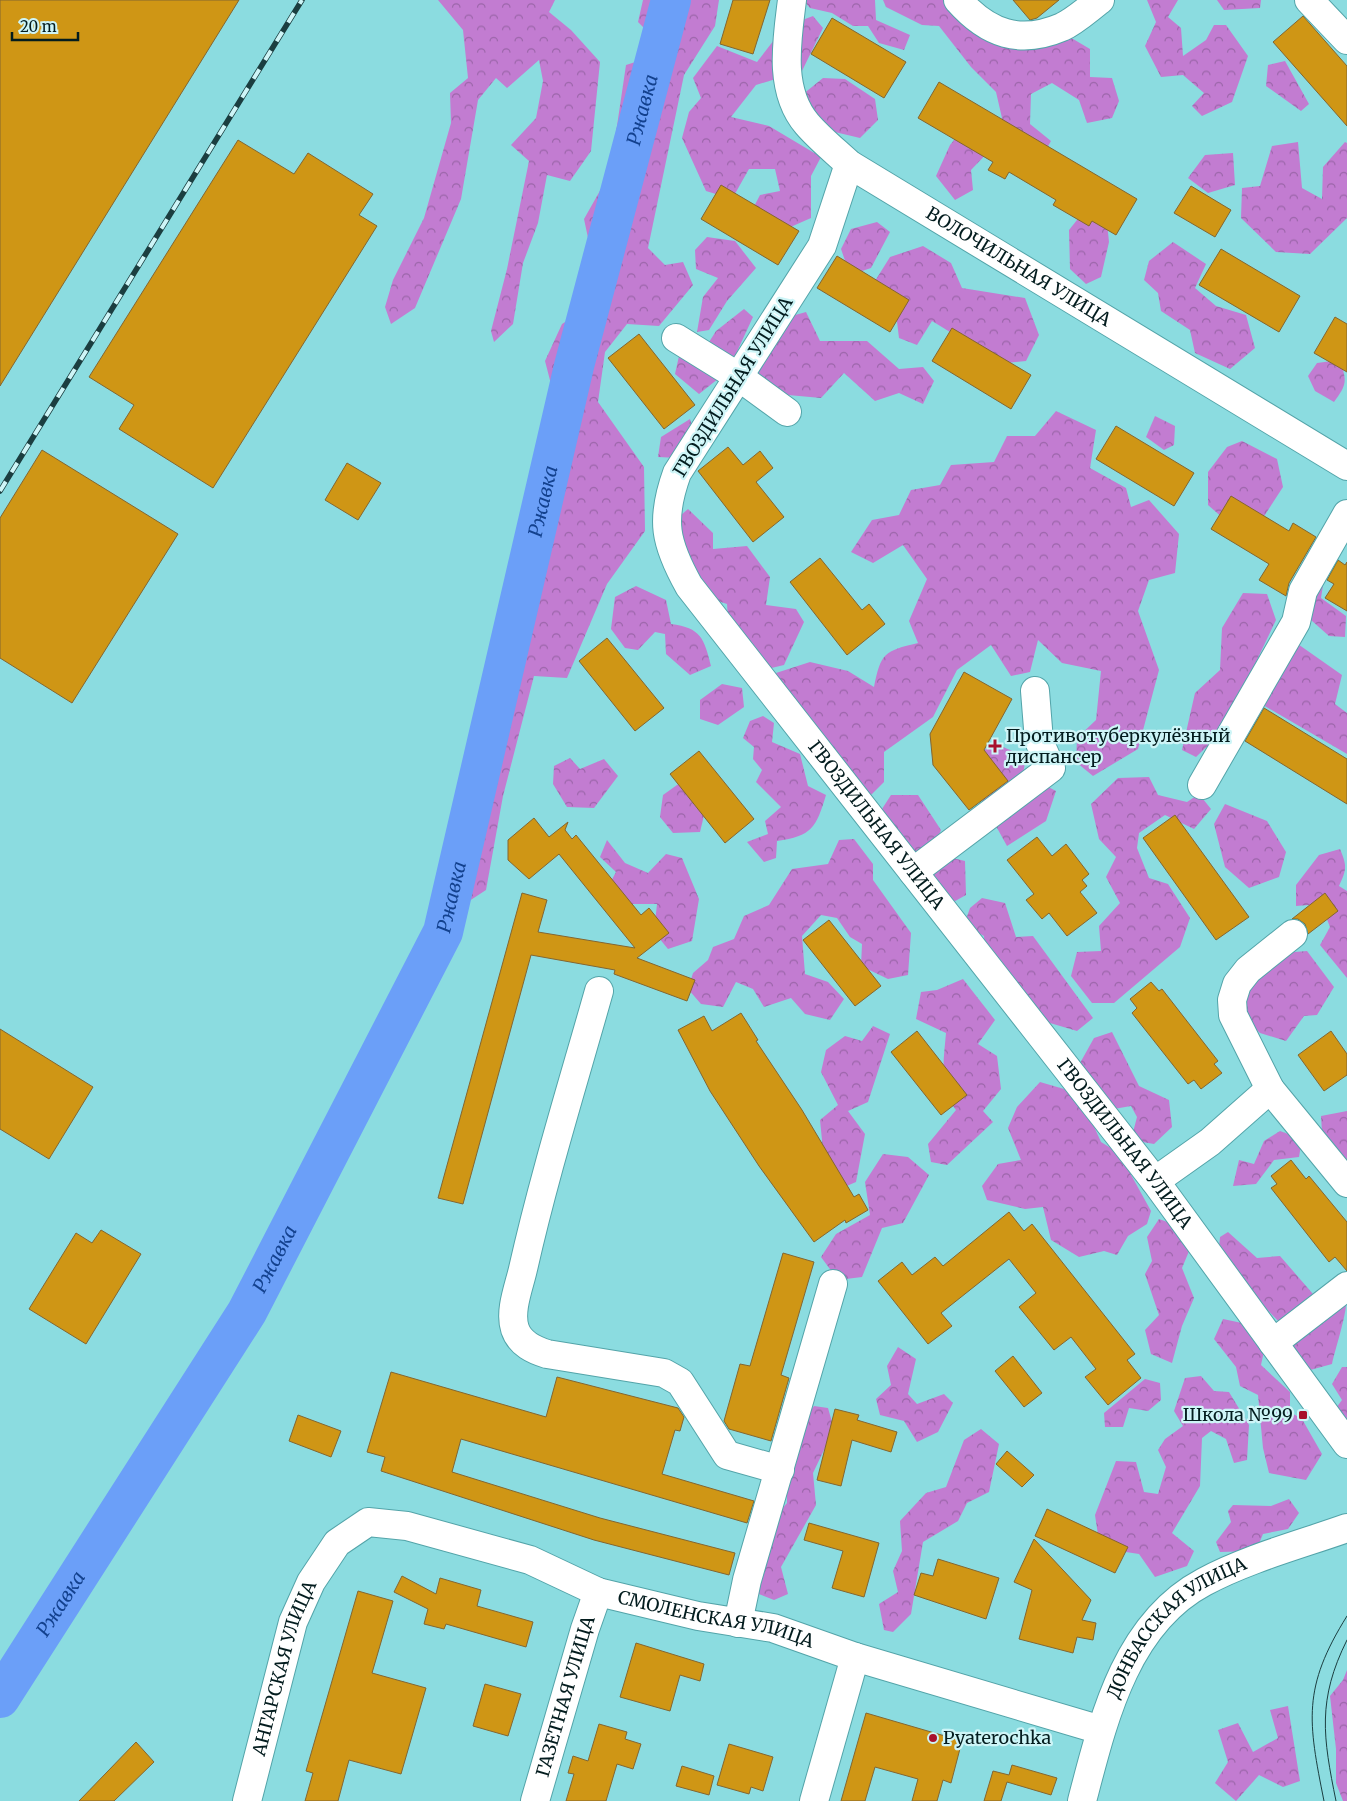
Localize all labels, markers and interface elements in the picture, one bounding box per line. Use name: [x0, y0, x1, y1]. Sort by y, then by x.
scale bar: [12, 10, 79, 42]
text: 20 m: [20, 17, 57, 36]
water label: Ржавка: [621, 71, 663, 148]
street label: ВОЛОЧИЛЬНАЯ УЛИЦА: [922, 201, 1116, 331]
street label: ГВОЗДИЛЬНАЯ УЛИЦА: [668, 292, 798, 481]
water label: Ржавка: [523, 463, 563, 539]
place label: Противотуберкулёзный диспансер: [1005, 724, 1230, 768]
street label: ГВОЗДИЛЬНАЯ УЛИЦА: [803, 736, 950, 914]
marker: Противотуберкулёзный диспансер: [988, 739, 1002, 753]
water label: Ржавка: [431, 859, 471, 935]
street label: ГВОЗДИЛЬНАЯ УЛИЦА: [1052, 1054, 1198, 1233]
water label: Ржавка: [247, 1221, 302, 1297]
place label: Школа №99: [1182, 1403, 1293, 1426]
marker: Школа №99: [1297, 1409, 1309, 1421]
street label: ДОНБАССКАЯ УЛИЦА: [1102, 1552, 1250, 1702]
water label: Ржавка: [31, 1567, 90, 1641]
street label: АНГАРСКАЯ УЛИЦА: [247, 1576, 321, 1759]
street label: СМОЛЕНСКАЯ УЛИЦА: [615, 1585, 818, 1653]
street label: ГАЗЕТНАЯ УЛИЦА: [531, 1612, 600, 1780]
place label: Pyaterochka: [943, 1726, 1052, 1749]
marker: Pyaterochka: [927, 1732, 939, 1744]

